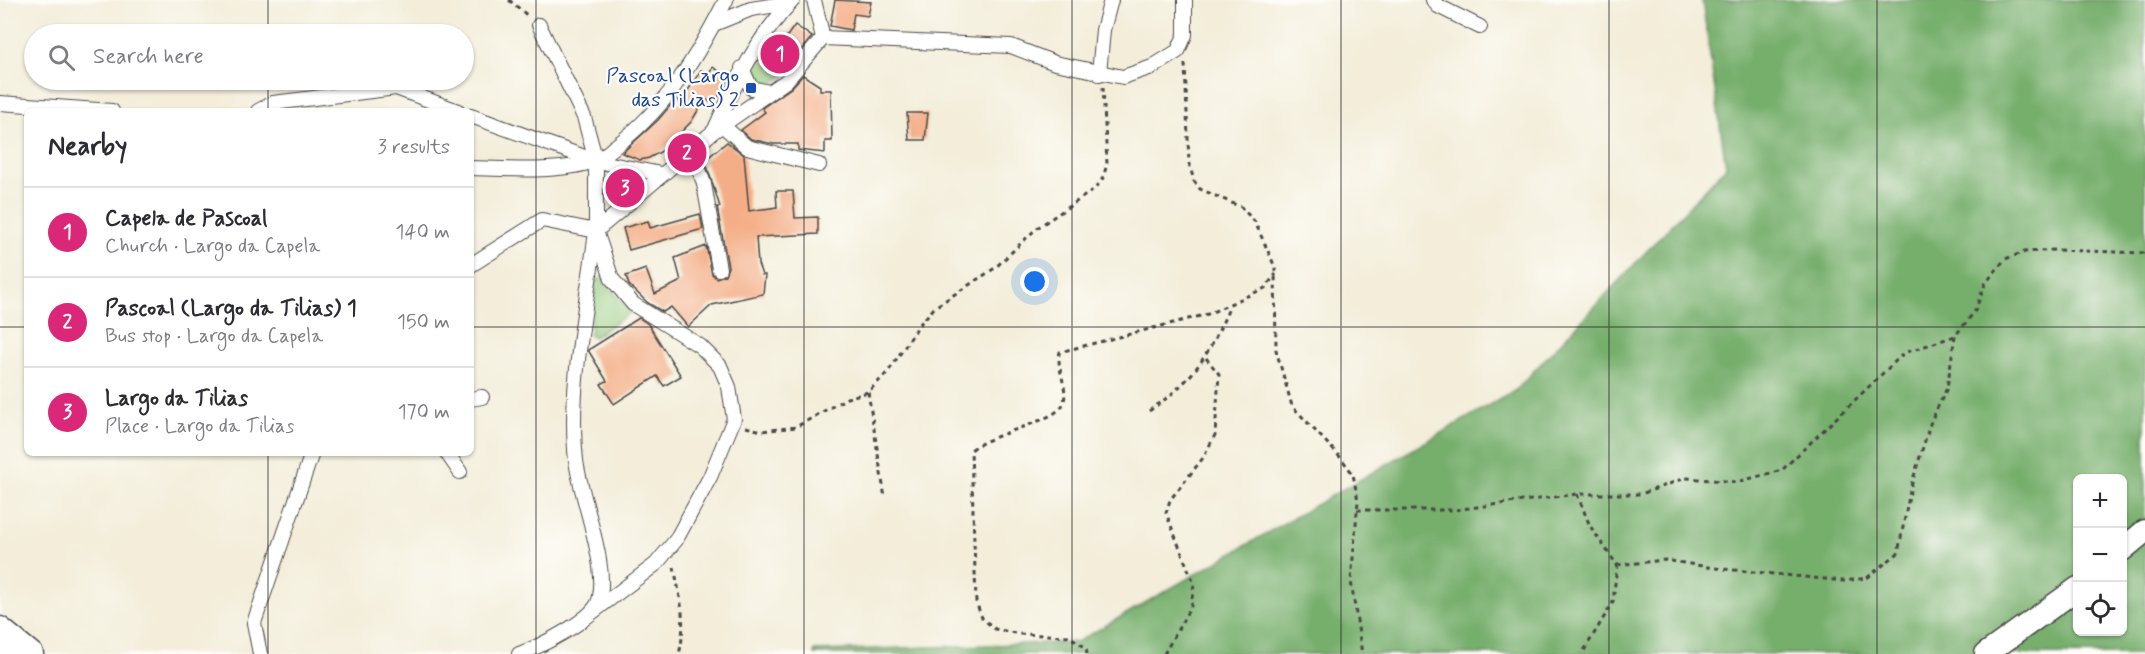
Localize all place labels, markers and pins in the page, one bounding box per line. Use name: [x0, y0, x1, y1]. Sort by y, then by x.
pin: 1: [760, 32, 800, 76]
place label: Pascoal (Largo das Tilias) 2: [606, 62, 739, 114]
marker: Pascoal (Largo das Tilias) 2: [744, 81, 758, 95]
pin: 2: [668, 130, 706, 176]
pin: 3: [606, 166, 644, 210]

